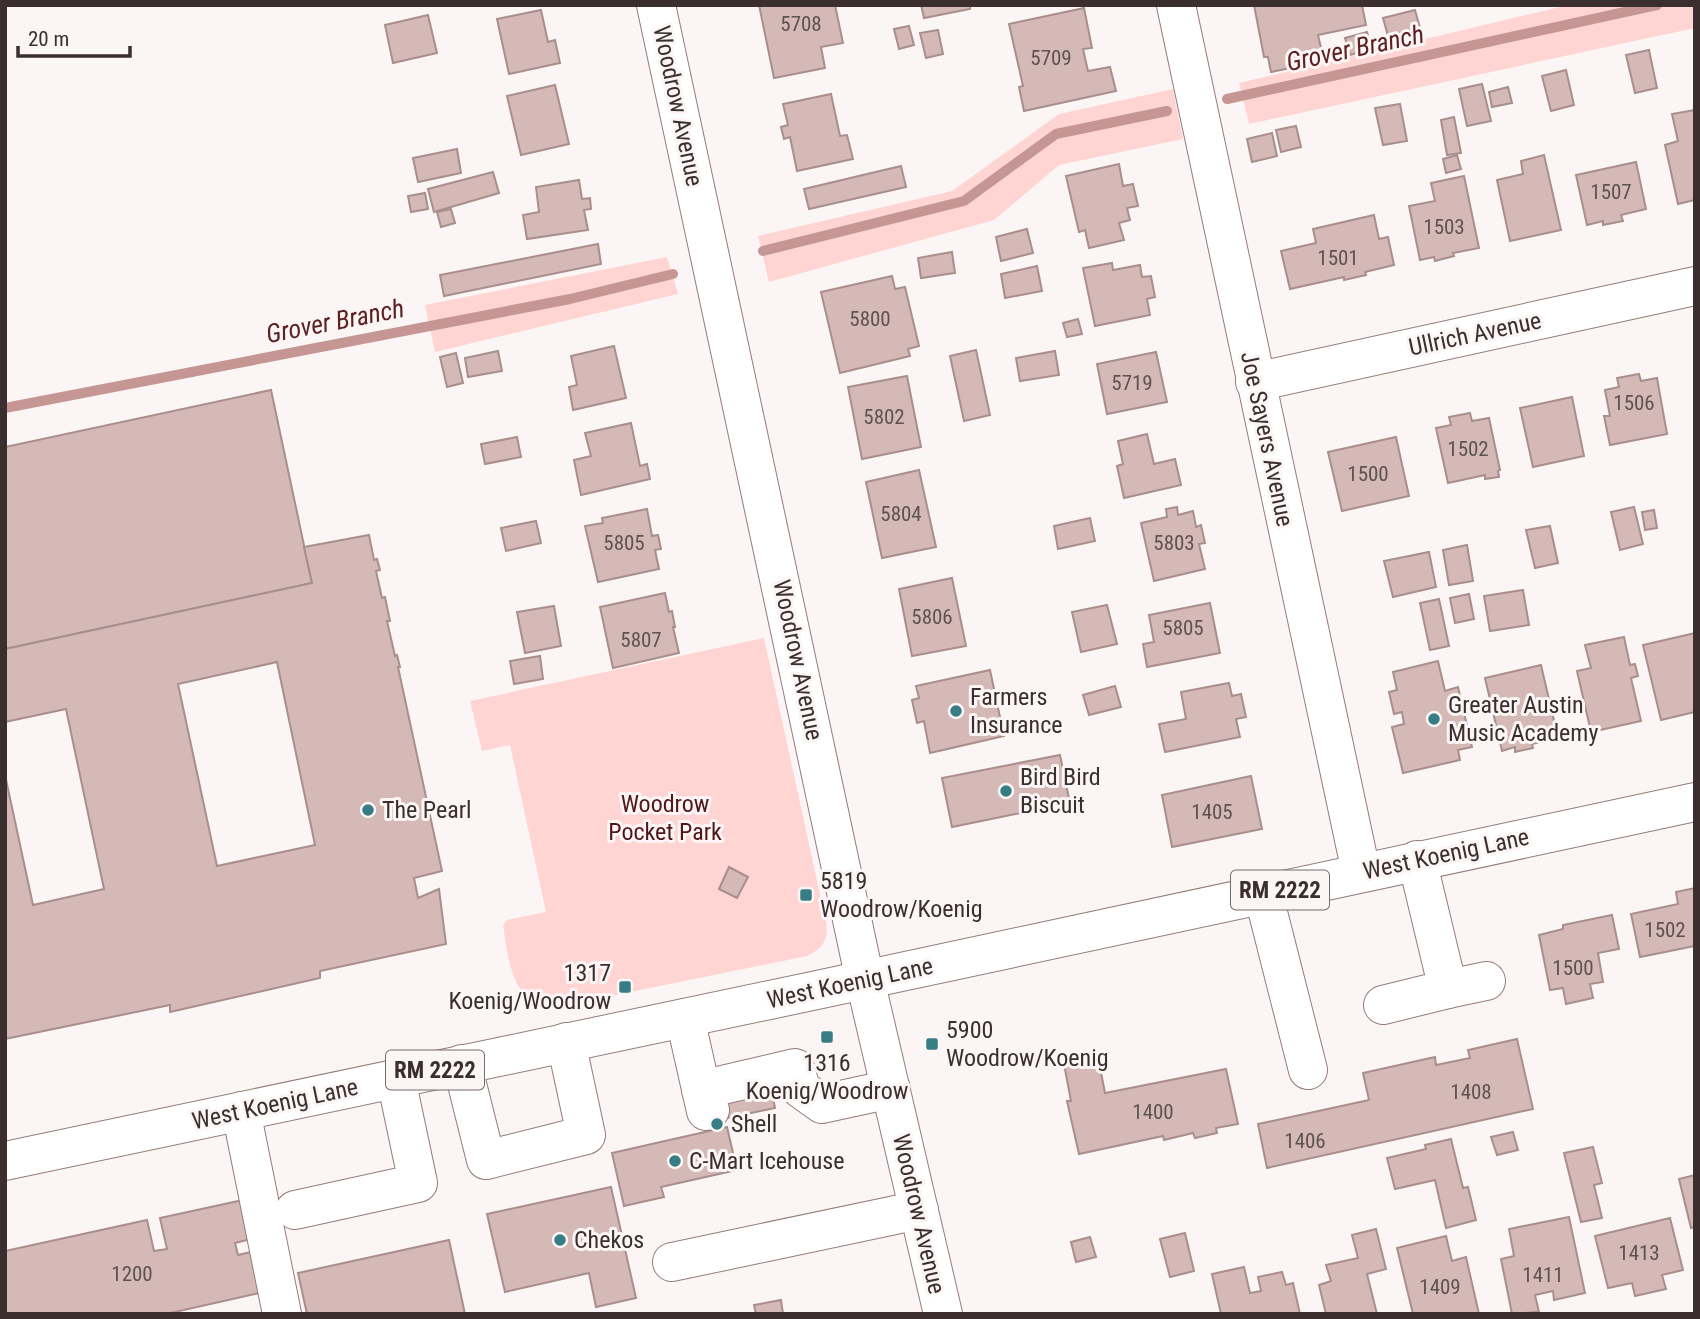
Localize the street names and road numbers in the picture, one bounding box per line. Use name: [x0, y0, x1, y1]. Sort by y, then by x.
street label: Woodrow Avenue: [647, 23, 709, 189]
street label: Ullrich Avenue: [1406, 306, 1544, 362]
street label: Joe Sayers Avenue: [1235, 349, 1299, 529]
street label: Woodrow Avenue: [767, 577, 829, 743]
street label: West Koenig Lane: [1360, 823, 1532, 885]
road number: RM 2222: [1231, 870, 1329, 909]
street label: West Koenig Lane: [764, 952, 936, 1014]
road number: RM 2222: [386, 1050, 484, 1090]
street label: West Koenig Lane: [189, 1073, 361, 1135]
street label: Woodrow Avenue: [887, 1131, 951, 1297]

